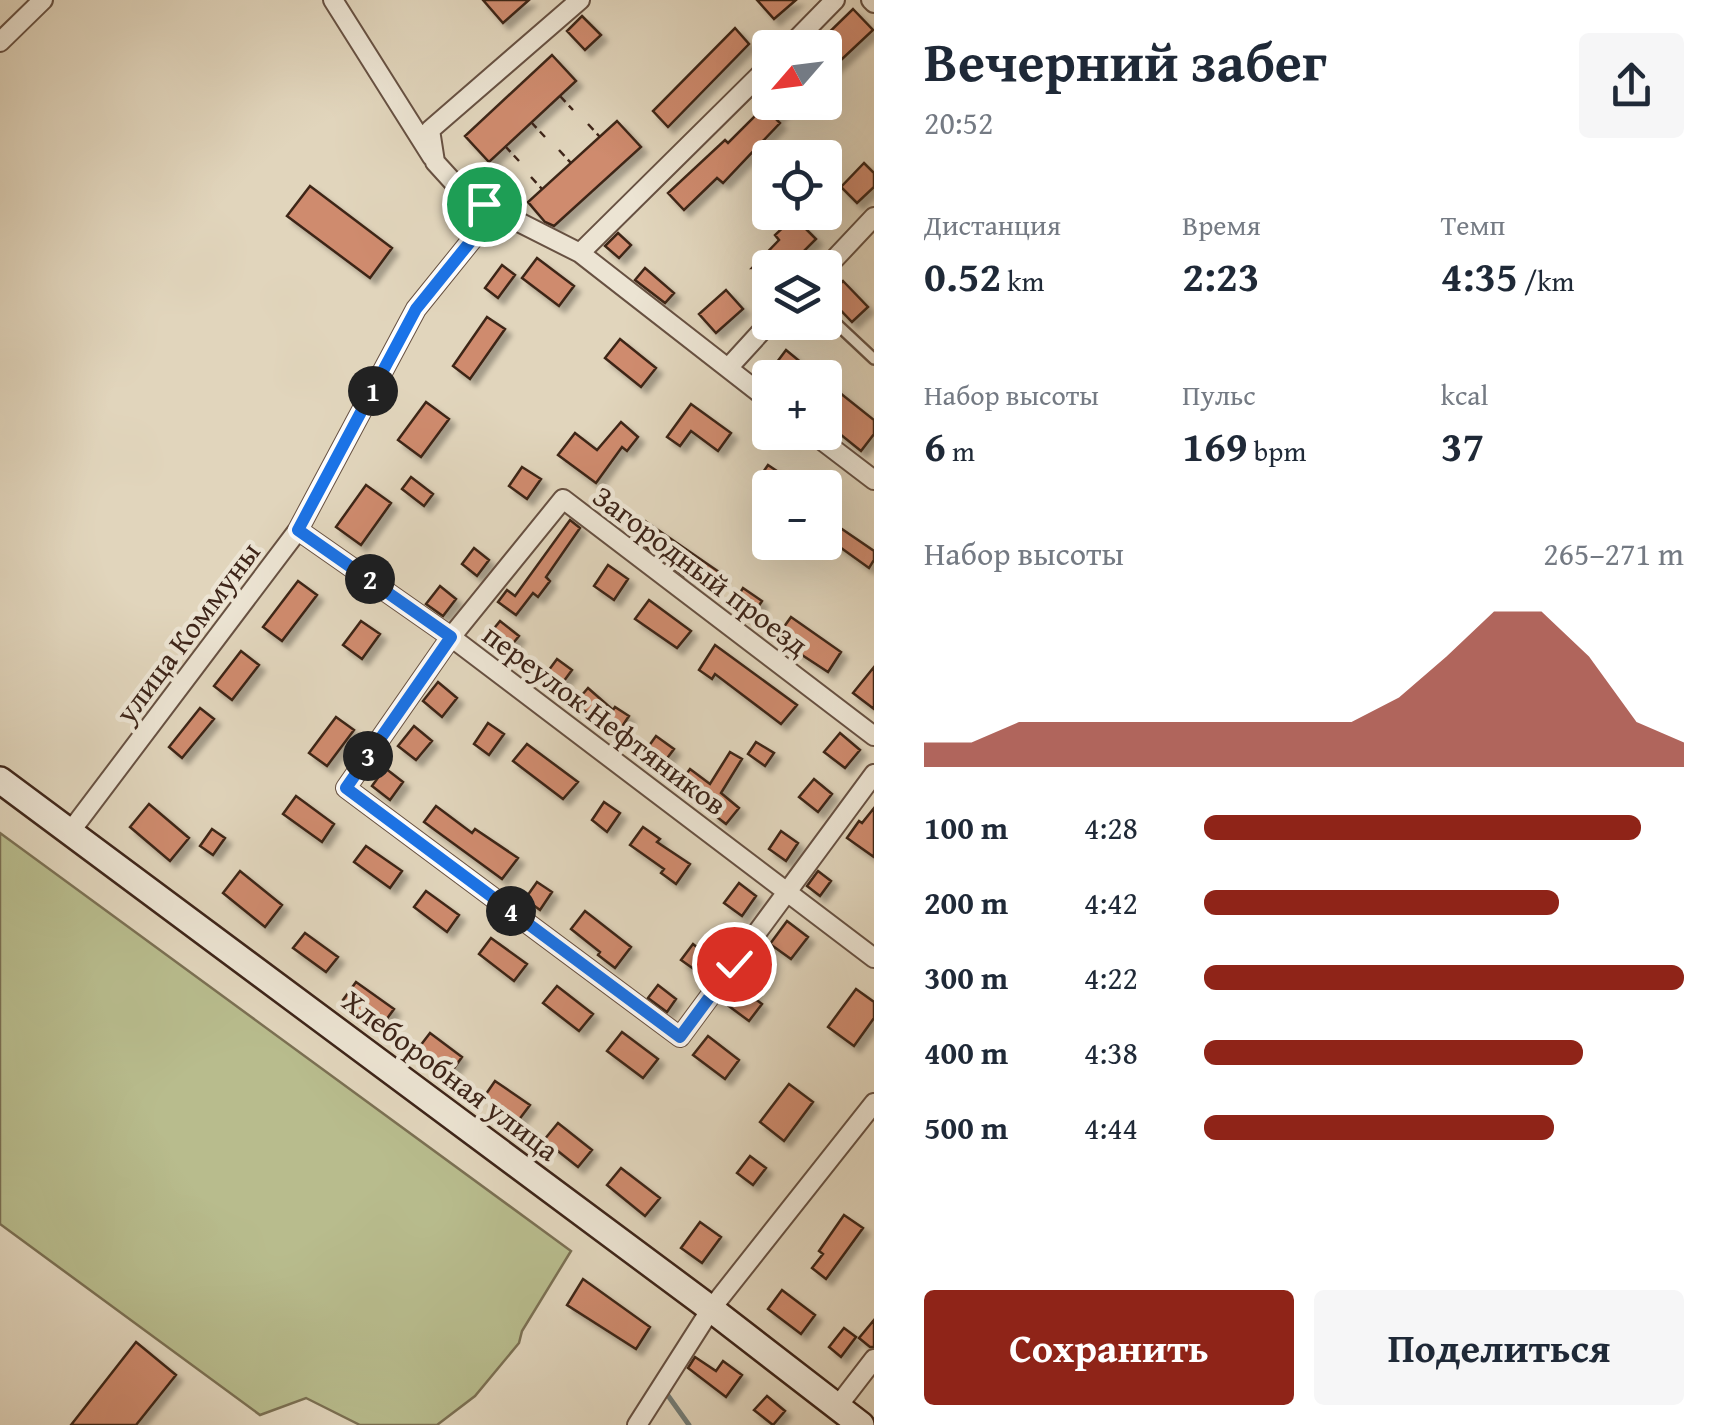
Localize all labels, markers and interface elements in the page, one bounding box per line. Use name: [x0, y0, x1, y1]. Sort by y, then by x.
text: Вечерний забег: [924, 21, 1327, 101]
north arrow: [752, 30, 842, 120]
map controls: [752, 30, 842, 560]
button: share: [1579, 33, 1684, 138]
text: 20:52: [924, 99, 993, 146]
button: locate: [752, 140, 842, 230]
pin: [442, 162, 527, 247]
icon: arrive: [457, 177, 512, 232]
text: Дистанция: [924, 204, 1061, 245]
text: Время: [1182, 204, 1261, 245]
text: Темп: [1441, 204, 1505, 245]
text: 0.52: [924, 245, 1001, 306]
text: 2:23: [1182, 245, 1259, 306]
text: 4:35: [1441, 245, 1518, 306]
button: layers: [752, 250, 842, 340]
text: km: [1001, 260, 1044, 301]
text: /km: [1518, 260, 1574, 301]
button: +: [752, 360, 842, 450]
pin: 1: [348, 366, 398, 416]
text: 1: [366, 370, 380, 411]
text: Набор высоты: [924, 374, 1099, 415]
text: Пульс: [1182, 374, 1256, 415]
text: kcal: [1441, 374, 1488, 415]
text: 6: [924, 415, 946, 476]
text: 169: [1182, 415, 1248, 476]
text: 37: [1441, 415, 1484, 476]
text: m: [946, 430, 975, 471]
text: bpm: [1248, 430, 1306, 471]
button: −: [752, 470, 842, 560]
street label: Загородный проезд: [584, 474, 818, 666]
text: Набор высоты: [924, 530, 1124, 577]
text: 265–271 m: [1543, 530, 1684, 577]
street label: улица Коммуны: [103, 532, 270, 733]
pin: 2: [345, 554, 395, 604]
text: 2: [363, 558, 377, 599]
street label: переулок Нефтяников: [474, 613, 736, 825]
pin: 3: [343, 731, 393, 781]
text: 3: [361, 735, 375, 776]
text: 100 m: [924, 804, 1008, 851]
text: 4:28: [1084, 804, 1138, 851]
text: 200 m: [924, 879, 1008, 926]
text: 4:42: [1084, 879, 1138, 926]
pin: 4: [486, 886, 536, 936]
text: 4: [504, 890, 518, 931]
pin: [692, 922, 777, 1007]
icon: check: [707, 937, 762, 992]
text: 300 m: [924, 954, 1008, 1001]
text: 4:22: [1084, 954, 1138, 1001]
street label: Хлеборобная улица: [333, 979, 569, 1172]
text: 400 m: [924, 1029, 1008, 1076]
text: 4:38: [1084, 1029, 1138, 1076]
text: 500 m: [924, 1104, 1008, 1151]
text: 4:44: [1084, 1104, 1138, 1151]
button: Сохранить: [924, 1290, 1294, 1405]
button: Поделиться: [1314, 1290, 1684, 1405]

